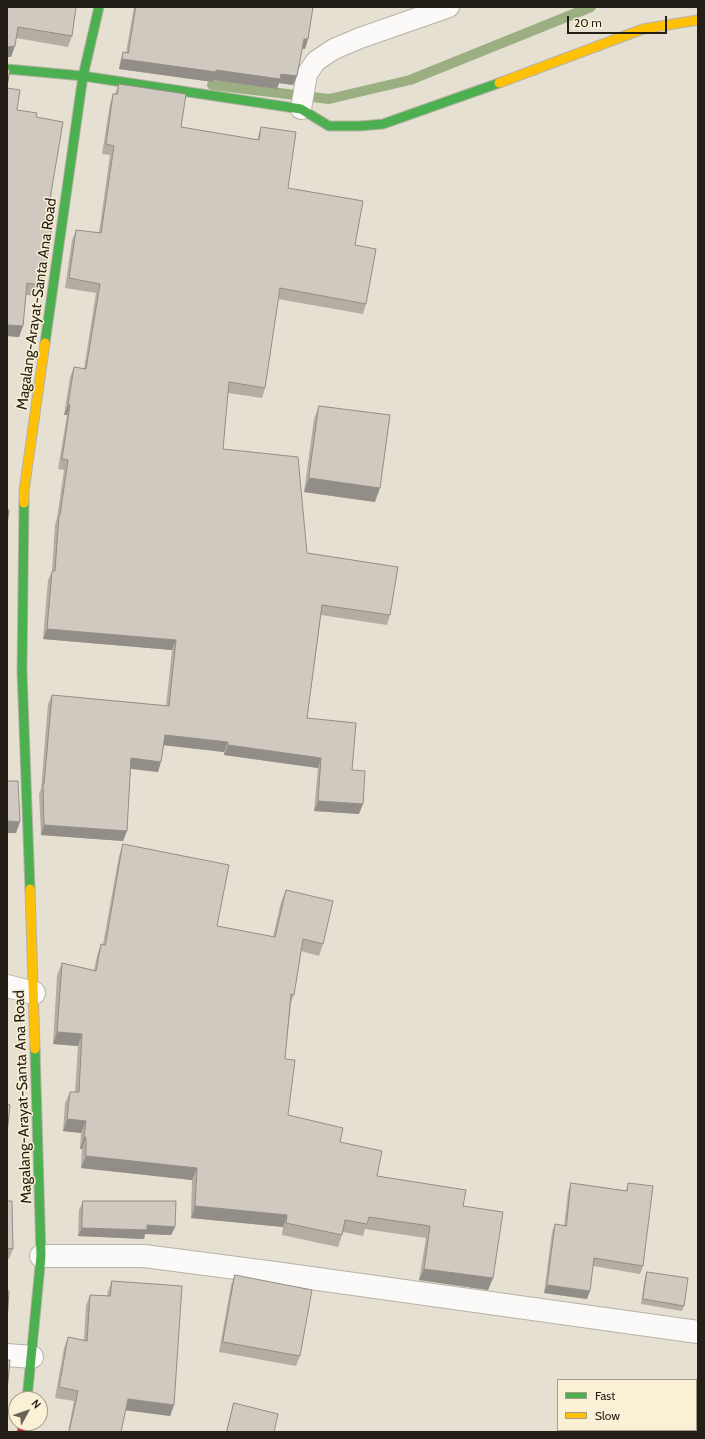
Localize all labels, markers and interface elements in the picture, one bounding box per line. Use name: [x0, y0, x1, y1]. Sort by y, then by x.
scale bar: [569, 8, 669, 34]
text: 20 m: [574, 15, 602, 30]
street label: Magalang-Arayat-Santa Ana Road: [13, 197, 61, 411]
street label: Magalang-Arayat-Santa Ana Road: [10, 990, 36, 1204]
legend: [557, 1379, 697, 1431]
text: Fast: [595, 1388, 615, 1403]
north arrow: [8, 1391, 48, 1431]
text: N: [29, 1396, 44, 1411]
text: Slow: [595, 1408, 620, 1423]

